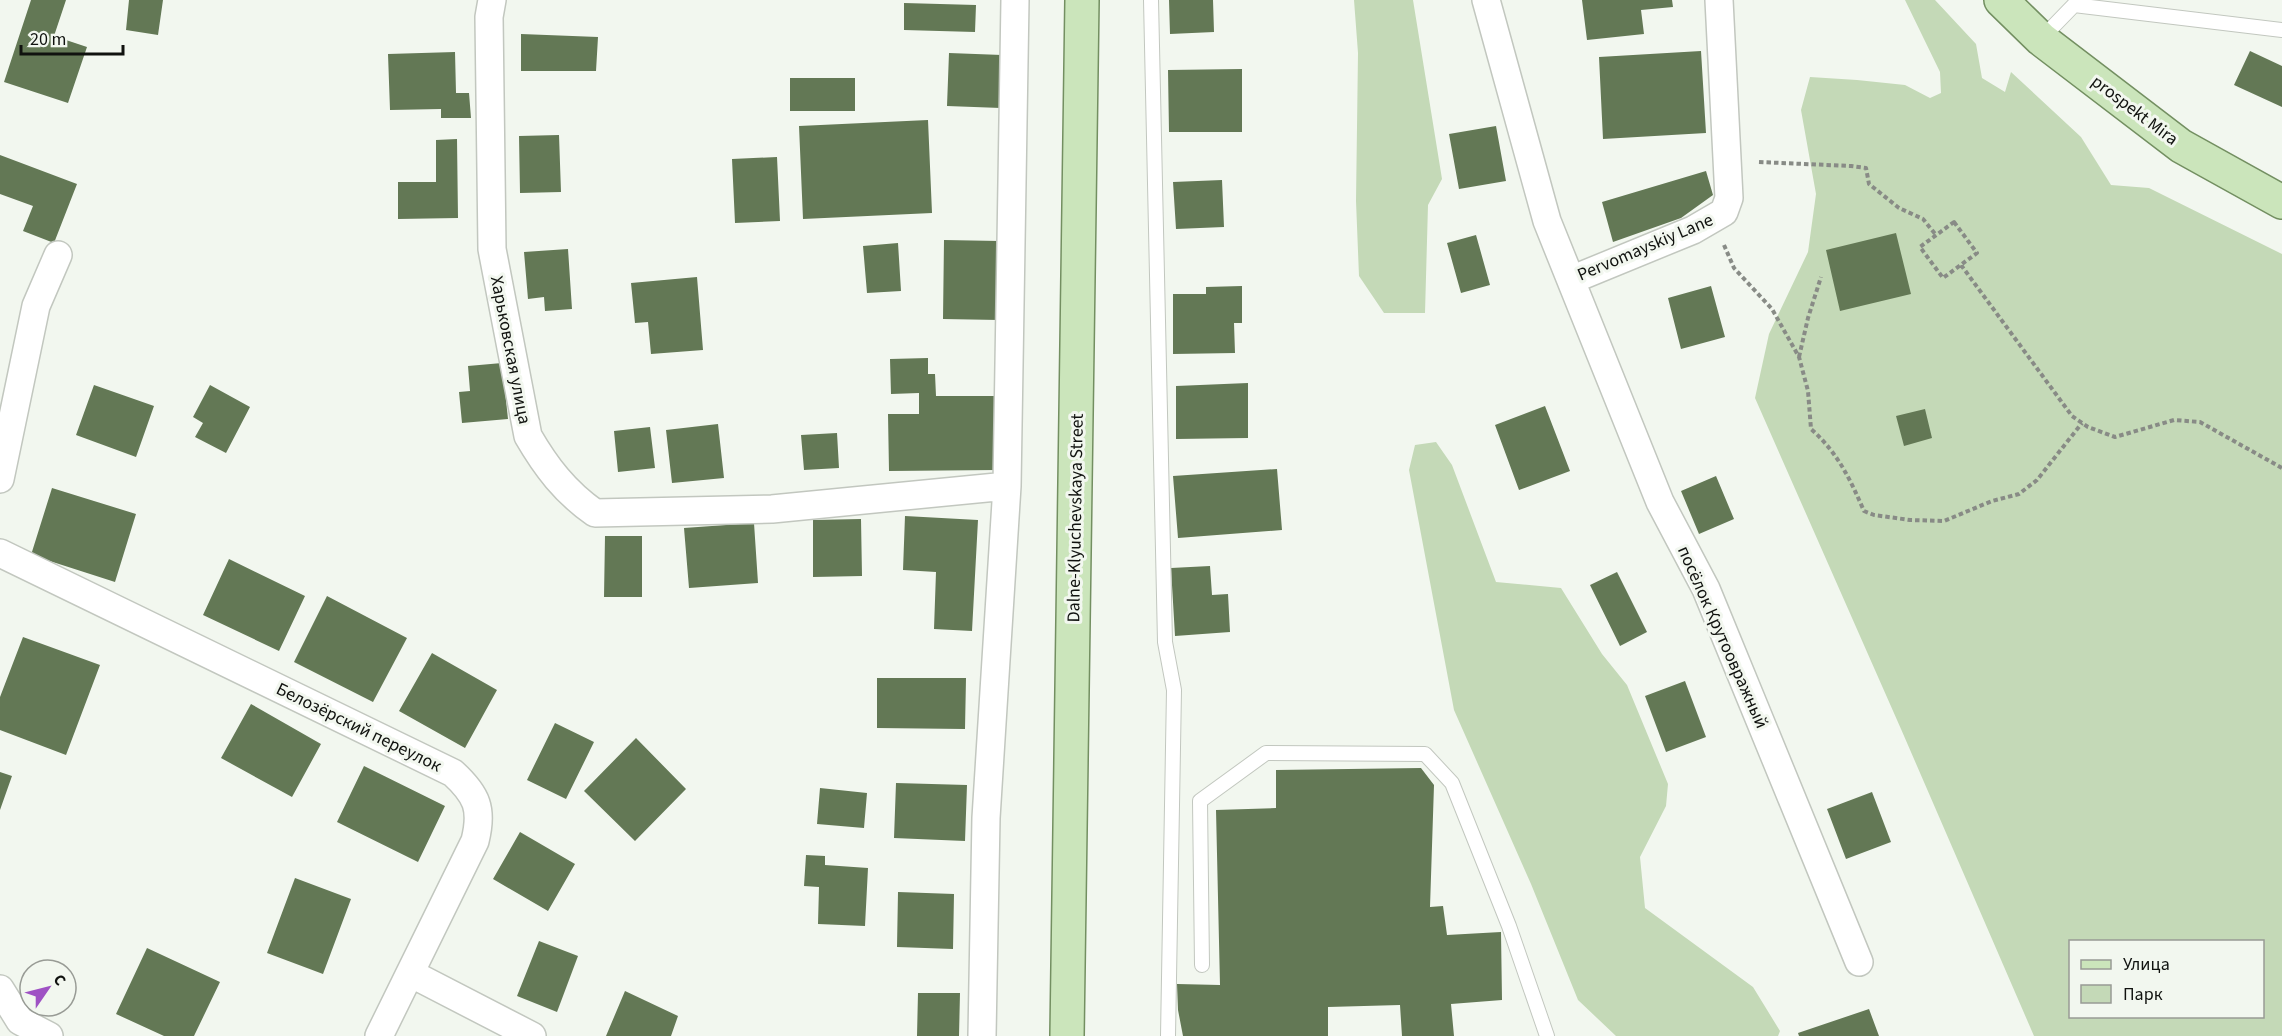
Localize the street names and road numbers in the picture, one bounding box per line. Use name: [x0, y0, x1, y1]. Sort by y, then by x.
street label: prospekt Mira: [2086, 69, 2183, 151]
street label: Pervomayskiy Lane: [1573, 208, 1717, 287]
street label: Харьковская улица: [484, 274, 537, 426]
street label: Dalne-Klyuchevskaya Street: [1061, 413, 1090, 623]
street label: посёлок Крутоовражный: [1671, 542, 1774, 732]
street label: Белозёрский переулок: [272, 677, 446, 778]

